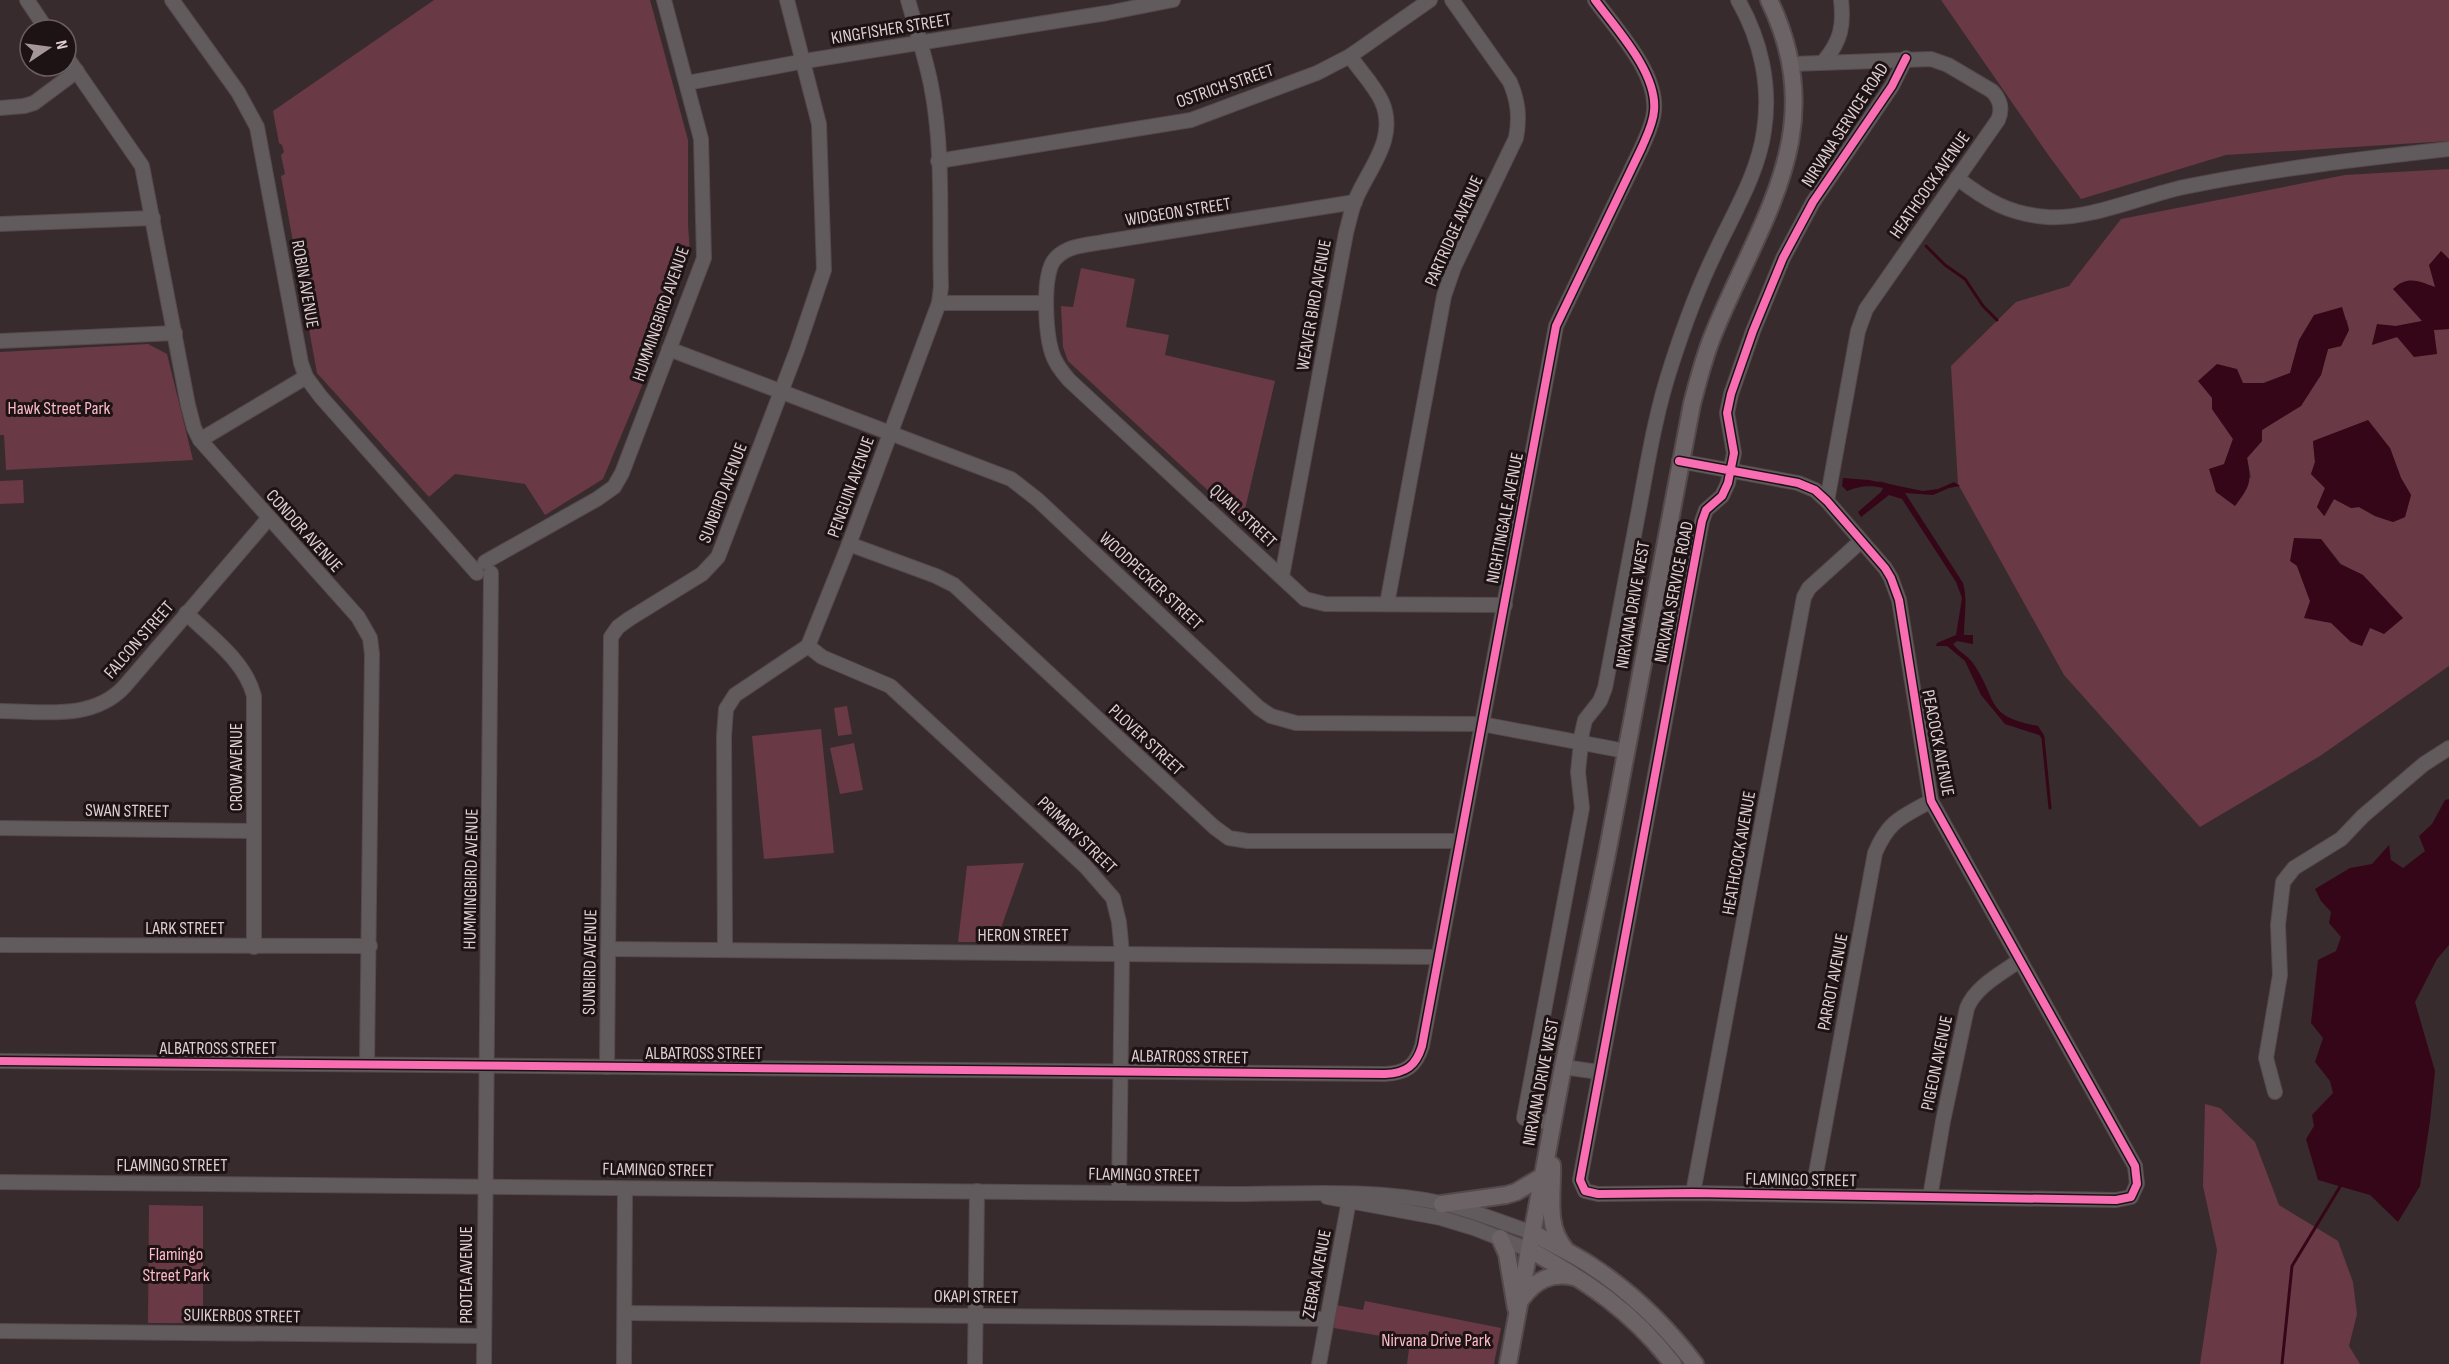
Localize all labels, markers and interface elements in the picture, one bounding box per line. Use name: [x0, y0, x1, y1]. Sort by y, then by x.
street label: KINGFISHER STREET: [829, 9, 953, 49]
north arrow: [18, 18, 78, 78]
text: N: [51, 39, 71, 51]
street label: NIRVANA SERVICE ROAD: [1797, 59, 1893, 191]
street label: OSTRICH STREET: [1174, 60, 1276, 112]
street label: HEATHCOCK AVENUE: [1885, 128, 1975, 242]
street label: PARTRIDGE AVENUE: [1420, 173, 1488, 289]
street label: WIDGEON STREET: [1124, 193, 1232, 231]
street label: ROBIN AVENUE: [287, 238, 323, 330]
street label: WEAVER BIRD AVENUE: [1292, 238, 1336, 372]
street label: HUMMINGBIRD AVENUE: [628, 244, 694, 384]
park label: Hawk Street Park: [8, 398, 111, 419]
street label: PENGUIN AVENUE: [823, 434, 879, 540]
street label: SUNBIRD AVENUE: [694, 440, 752, 546]
street label: NIGHTINGALE AVENUE: [1482, 451, 1528, 585]
street label: QUAIL STREET: [1205, 480, 1281, 552]
street label: CONDOR AVENUE: [261, 485, 347, 577]
street label: NIRVANA SERVICE ROAD: [1650, 519, 1698, 665]
street label: WOODPECKER STREET: [1095, 528, 1207, 634]
street label: NIRVANA DRIVE WEST: [1611, 540, 1655, 670]
street label: FALCON STREET: [100, 597, 178, 683]
street label: PEACOCK AVENUE: [1917, 688, 1959, 798]
street label: PLOVER STREET: [1104, 700, 1188, 780]
street label: CROW AVENUE: [226, 723, 247, 811]
street label: HEATHCOCK AVENUE: [1718, 789, 1760, 917]
street label: PRIMARY STREET: [1033, 792, 1121, 878]
street label: SWAN STREET: [85, 800, 169, 822]
street label: HUMMINGBIRD AVENUE: [459, 808, 483, 950]
street label: SUNBIRD AVENUE: [579, 909, 601, 1015]
street label: LARK STREET: [145, 918, 225, 939]
street label: HERON STREET: [977, 925, 1069, 946]
street label: PARROT AVENUE: [1813, 932, 1853, 1032]
street label: PIGEON AVENUE: [1917, 1014, 1957, 1112]
street label: NIRVANA DRIVE WEST: [1518, 1017, 1564, 1147]
street label: ALBATROSS STREET: [159, 1038, 276, 1059]
street label: ALBATROSS STREET: [645, 1043, 762, 1064]
street label: ALBATROSS STREET: [1130, 1045, 1249, 1069]
street label: FLAMINGO STREET: [116, 1155, 228, 1176]
street label: FLAMINGO STREET: [602, 1159, 714, 1181]
street label: FLAMINGO STREET: [1088, 1164, 1200, 1186]
street label: FLAMINGO STREET: [1745, 1169, 1857, 1191]
street label: PROTEA AVENUE: [456, 1226, 477, 1324]
street label: ZEBRA AVENUE: [1298, 1228, 1336, 1320]
park label: Flamingo Street Park: [142, 1244, 210, 1286]
street label: OKAPI STREET: [934, 1286, 1018, 1308]
street label: SUIKERBOS STREET: [183, 1304, 301, 1328]
park label: Nirvana Drive Park: [1381, 1330, 1491, 1351]

